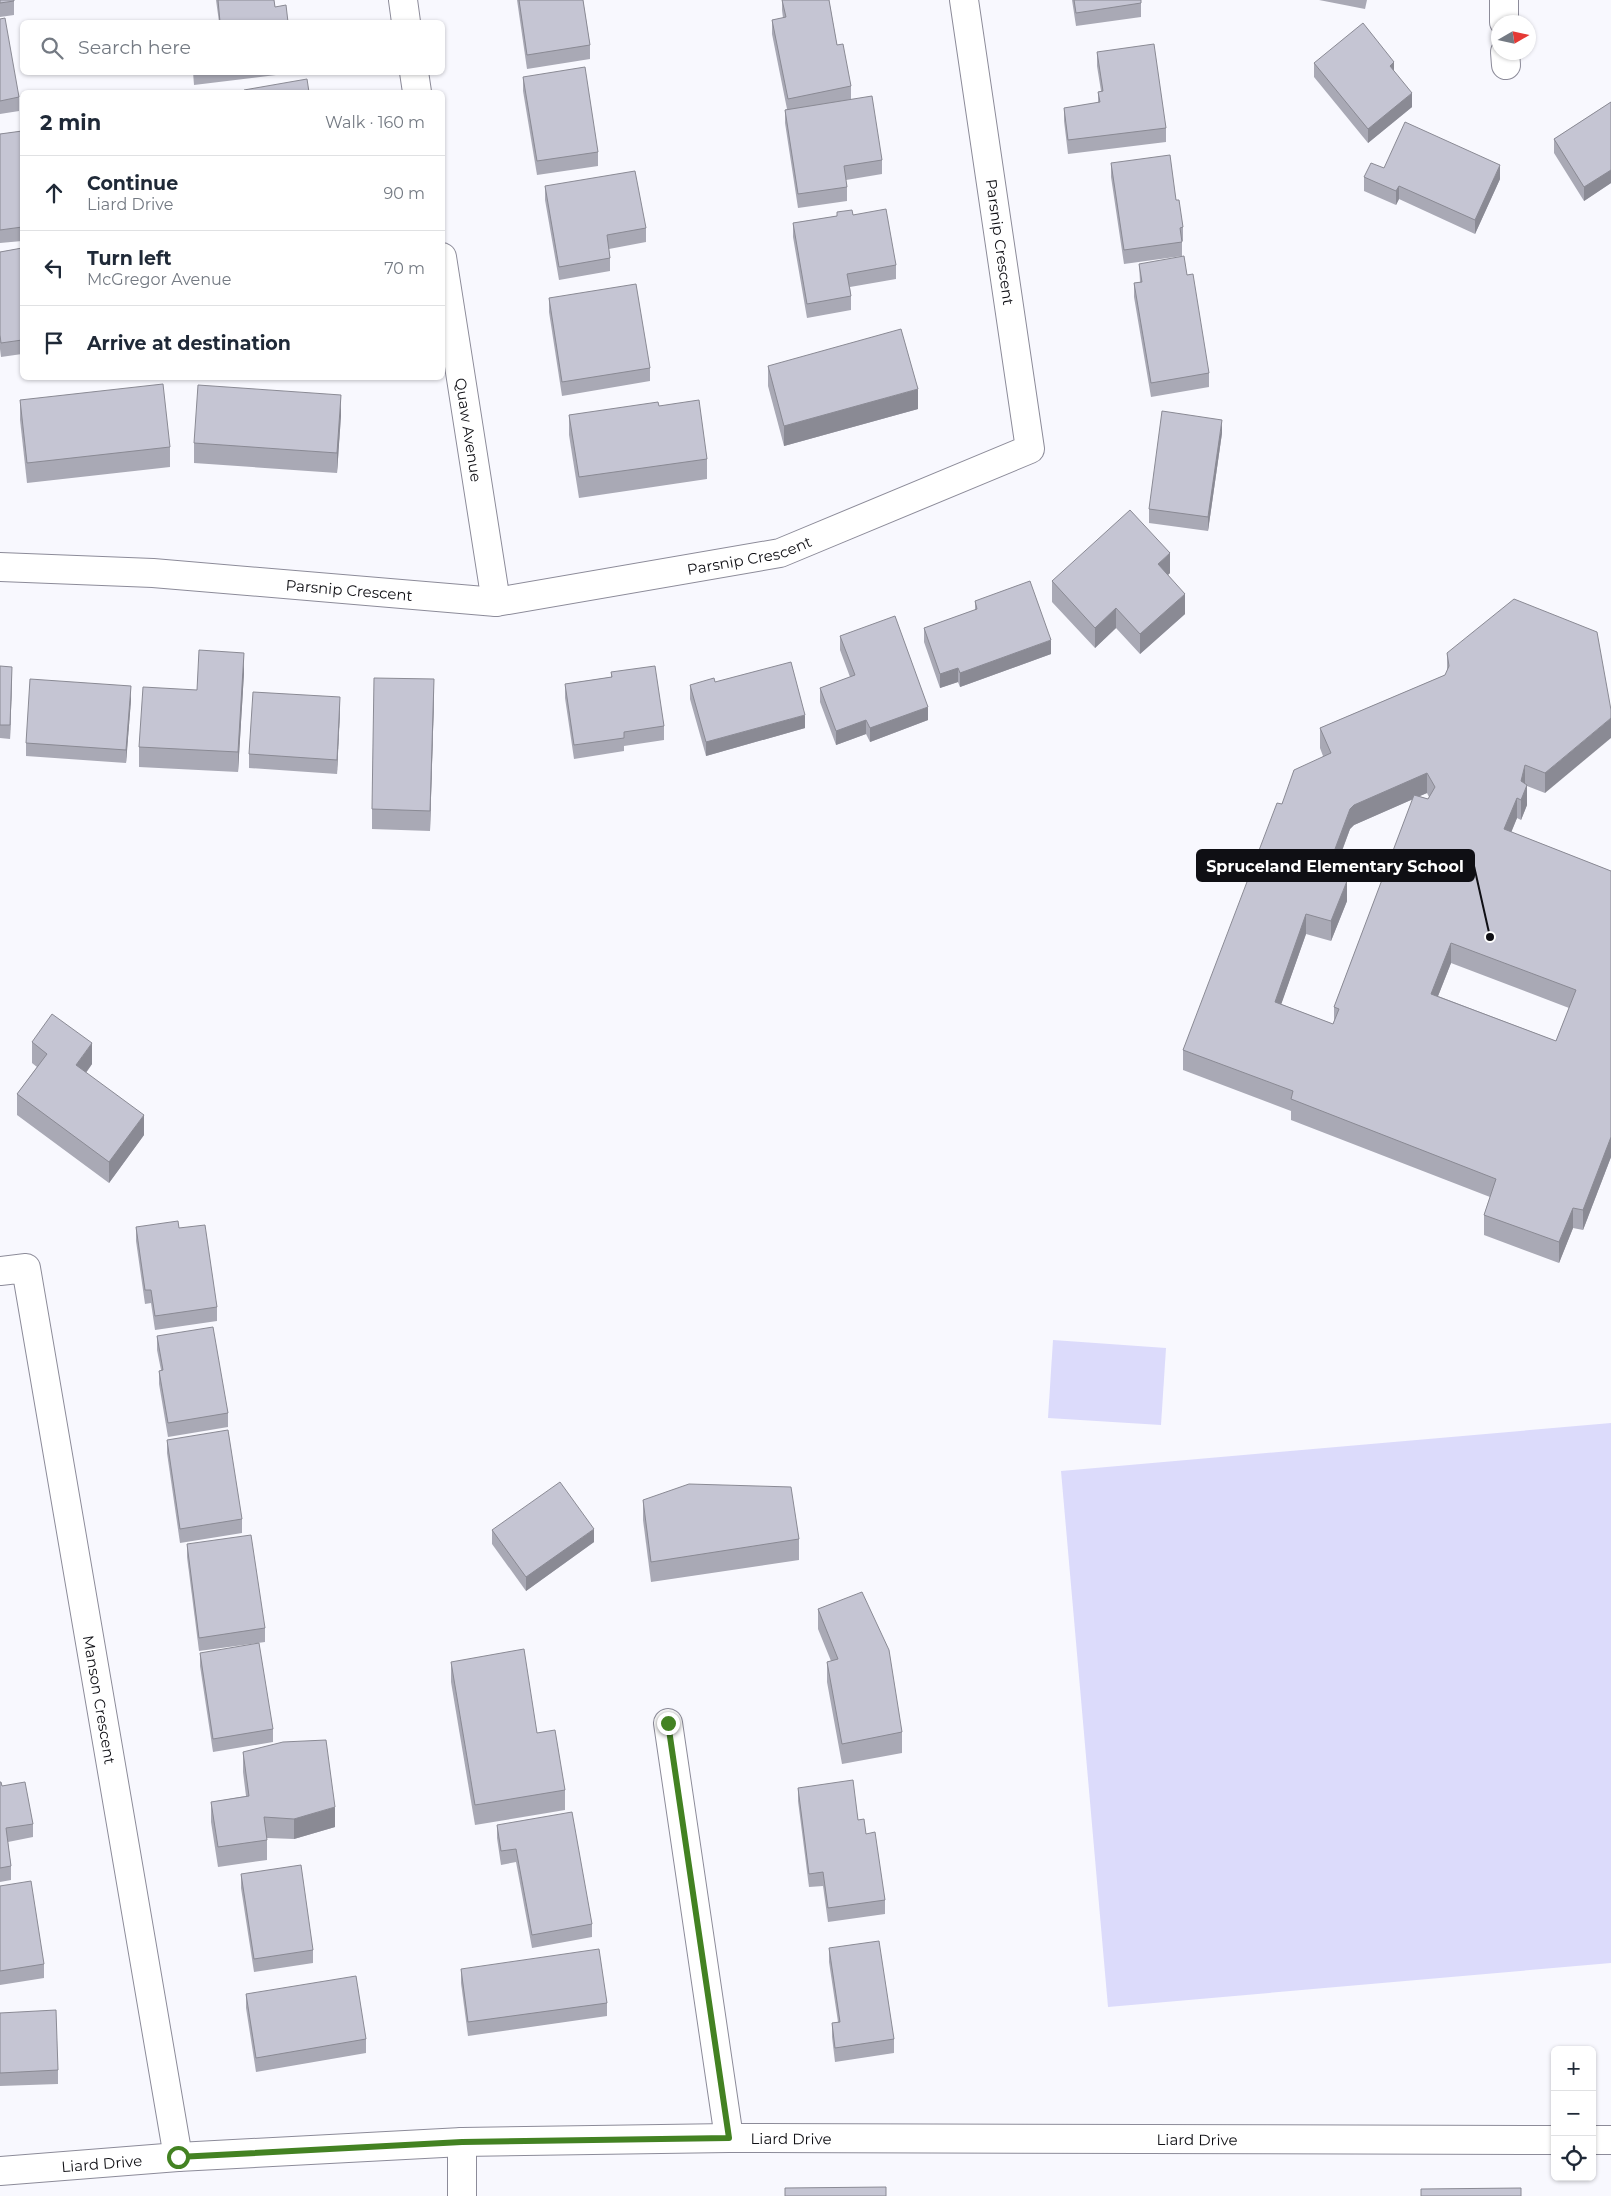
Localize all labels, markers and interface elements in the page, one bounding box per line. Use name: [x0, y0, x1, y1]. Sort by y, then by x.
north arrow: [1491, 15, 1536, 60]
search box: [20, 20, 445, 75]
icon: search: [38, 34, 66, 62]
text: Search here: [78, 36, 191, 59]
text: 2 min: [40, 110, 101, 135]
text: Walk · 160 m: [325, 113, 425, 132]
text: Continue: [87, 172, 178, 195]
street label: Parsnip Crescent: [982, 178, 1018, 306]
icon: ahead: [40, 179, 68, 207]
text: 90 m: [383, 184, 425, 203]
text: Liard Drive: [87, 195, 173, 214]
text: Turn left: [87, 247, 172, 270]
icon: left: [40, 254, 68, 282]
text: 70 m: [384, 259, 425, 278]
text: McGregor Avenue: [87, 270, 232, 289]
icon: arrive: [40, 329, 68, 357]
text: Arrive at destination: [87, 332, 291, 355]
street label: Quaw Avenue: [452, 376, 487, 483]
street label: Parsnip Crescent: [685, 531, 814, 578]
street label: Parsnip Crescent: [285, 575, 413, 604]
callout: Spruceland Elementary School: [1197, 850, 1474, 881]
text: Spruceland Elementary School: [1206, 857, 1464, 876]
street label: Manson Crescent: [79, 1634, 120, 1766]
route end: [657, 1712, 680, 1735]
map controls: [1551, 2046, 1596, 2181]
button: +: [1551, 2046, 1596, 2091]
button: −: [1551, 2091, 1596, 2136]
street label: Liard Drive: [751, 2129, 832, 2148]
street label: Liard Drive: [1157, 2130, 1238, 2149]
button: locate: [1551, 2136, 1596, 2181]
route start: [167, 2146, 190, 2169]
street label: Liard Drive: [61, 2150, 143, 2176]

